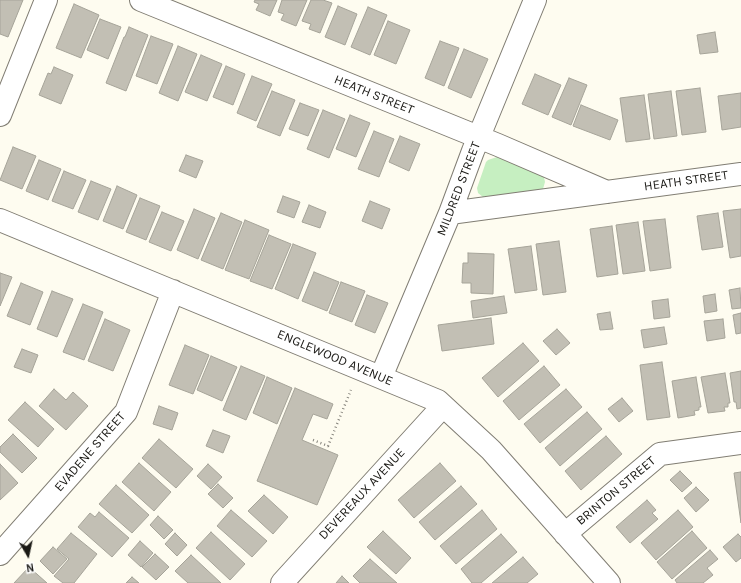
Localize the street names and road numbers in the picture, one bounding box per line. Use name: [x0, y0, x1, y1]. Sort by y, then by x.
street label: HEATH STREET: [332, 72, 416, 118]
street label: MILDRED STREET: [434, 140, 484, 238]
street label: HEATH STREET: [643, 167, 729, 195]
street label: ENGLEWOOD AVENUE: [275, 327, 395, 389]
street label: EVADENE STREET: [51, 409, 129, 495]
street label: DEVEREAUX AVENUE: [316, 445, 408, 543]
street label: BRINTON STREET: [573, 453, 659, 529]

